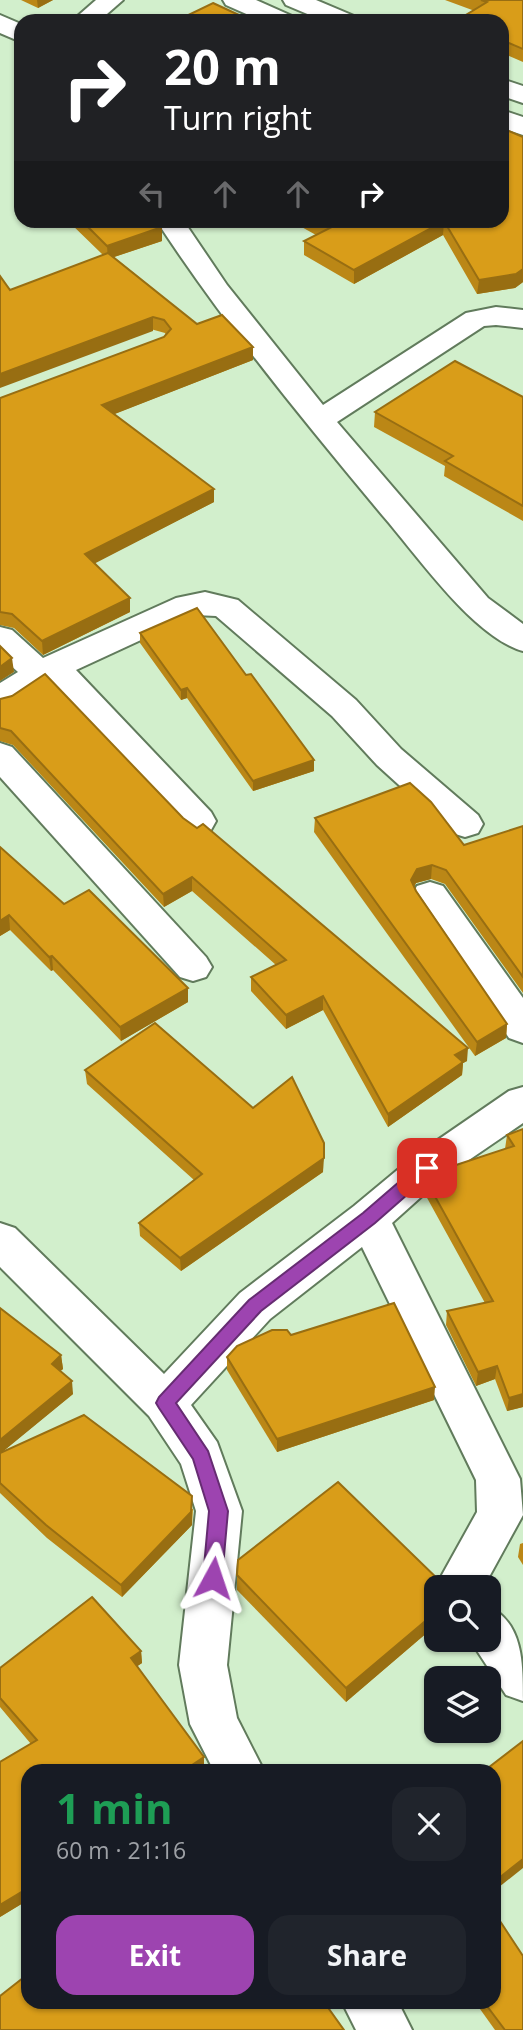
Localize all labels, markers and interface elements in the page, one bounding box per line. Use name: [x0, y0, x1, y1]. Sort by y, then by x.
text: 20 m: [164, 33, 281, 99]
icon: right: [49, 42, 140, 133]
text: Turn right: [164, 96, 312, 139]
icon: left: [133, 175, 171, 213]
icon: ahead: [206, 175, 244, 213]
icon: ahead: [279, 175, 317, 213]
icon: right: [352, 175, 390, 213]
pin: [397, 1138, 457, 1198]
icon: arrive: [408, 1149, 446, 1187]
position arrow: [176, 1541, 250, 1615]
map controls: [424, 1575, 501, 1743]
button: search: [424, 1575, 501, 1652]
button: layers: [424, 1666, 501, 1743]
text: 1 min: [56, 1779, 173, 1836]
button: close: [392, 1787, 466, 1861]
text: 60 m · 21:16: [56, 1834, 186, 1866]
button: Exit: [56, 1915, 254, 1995]
button: Share: [268, 1915, 466, 1995]

